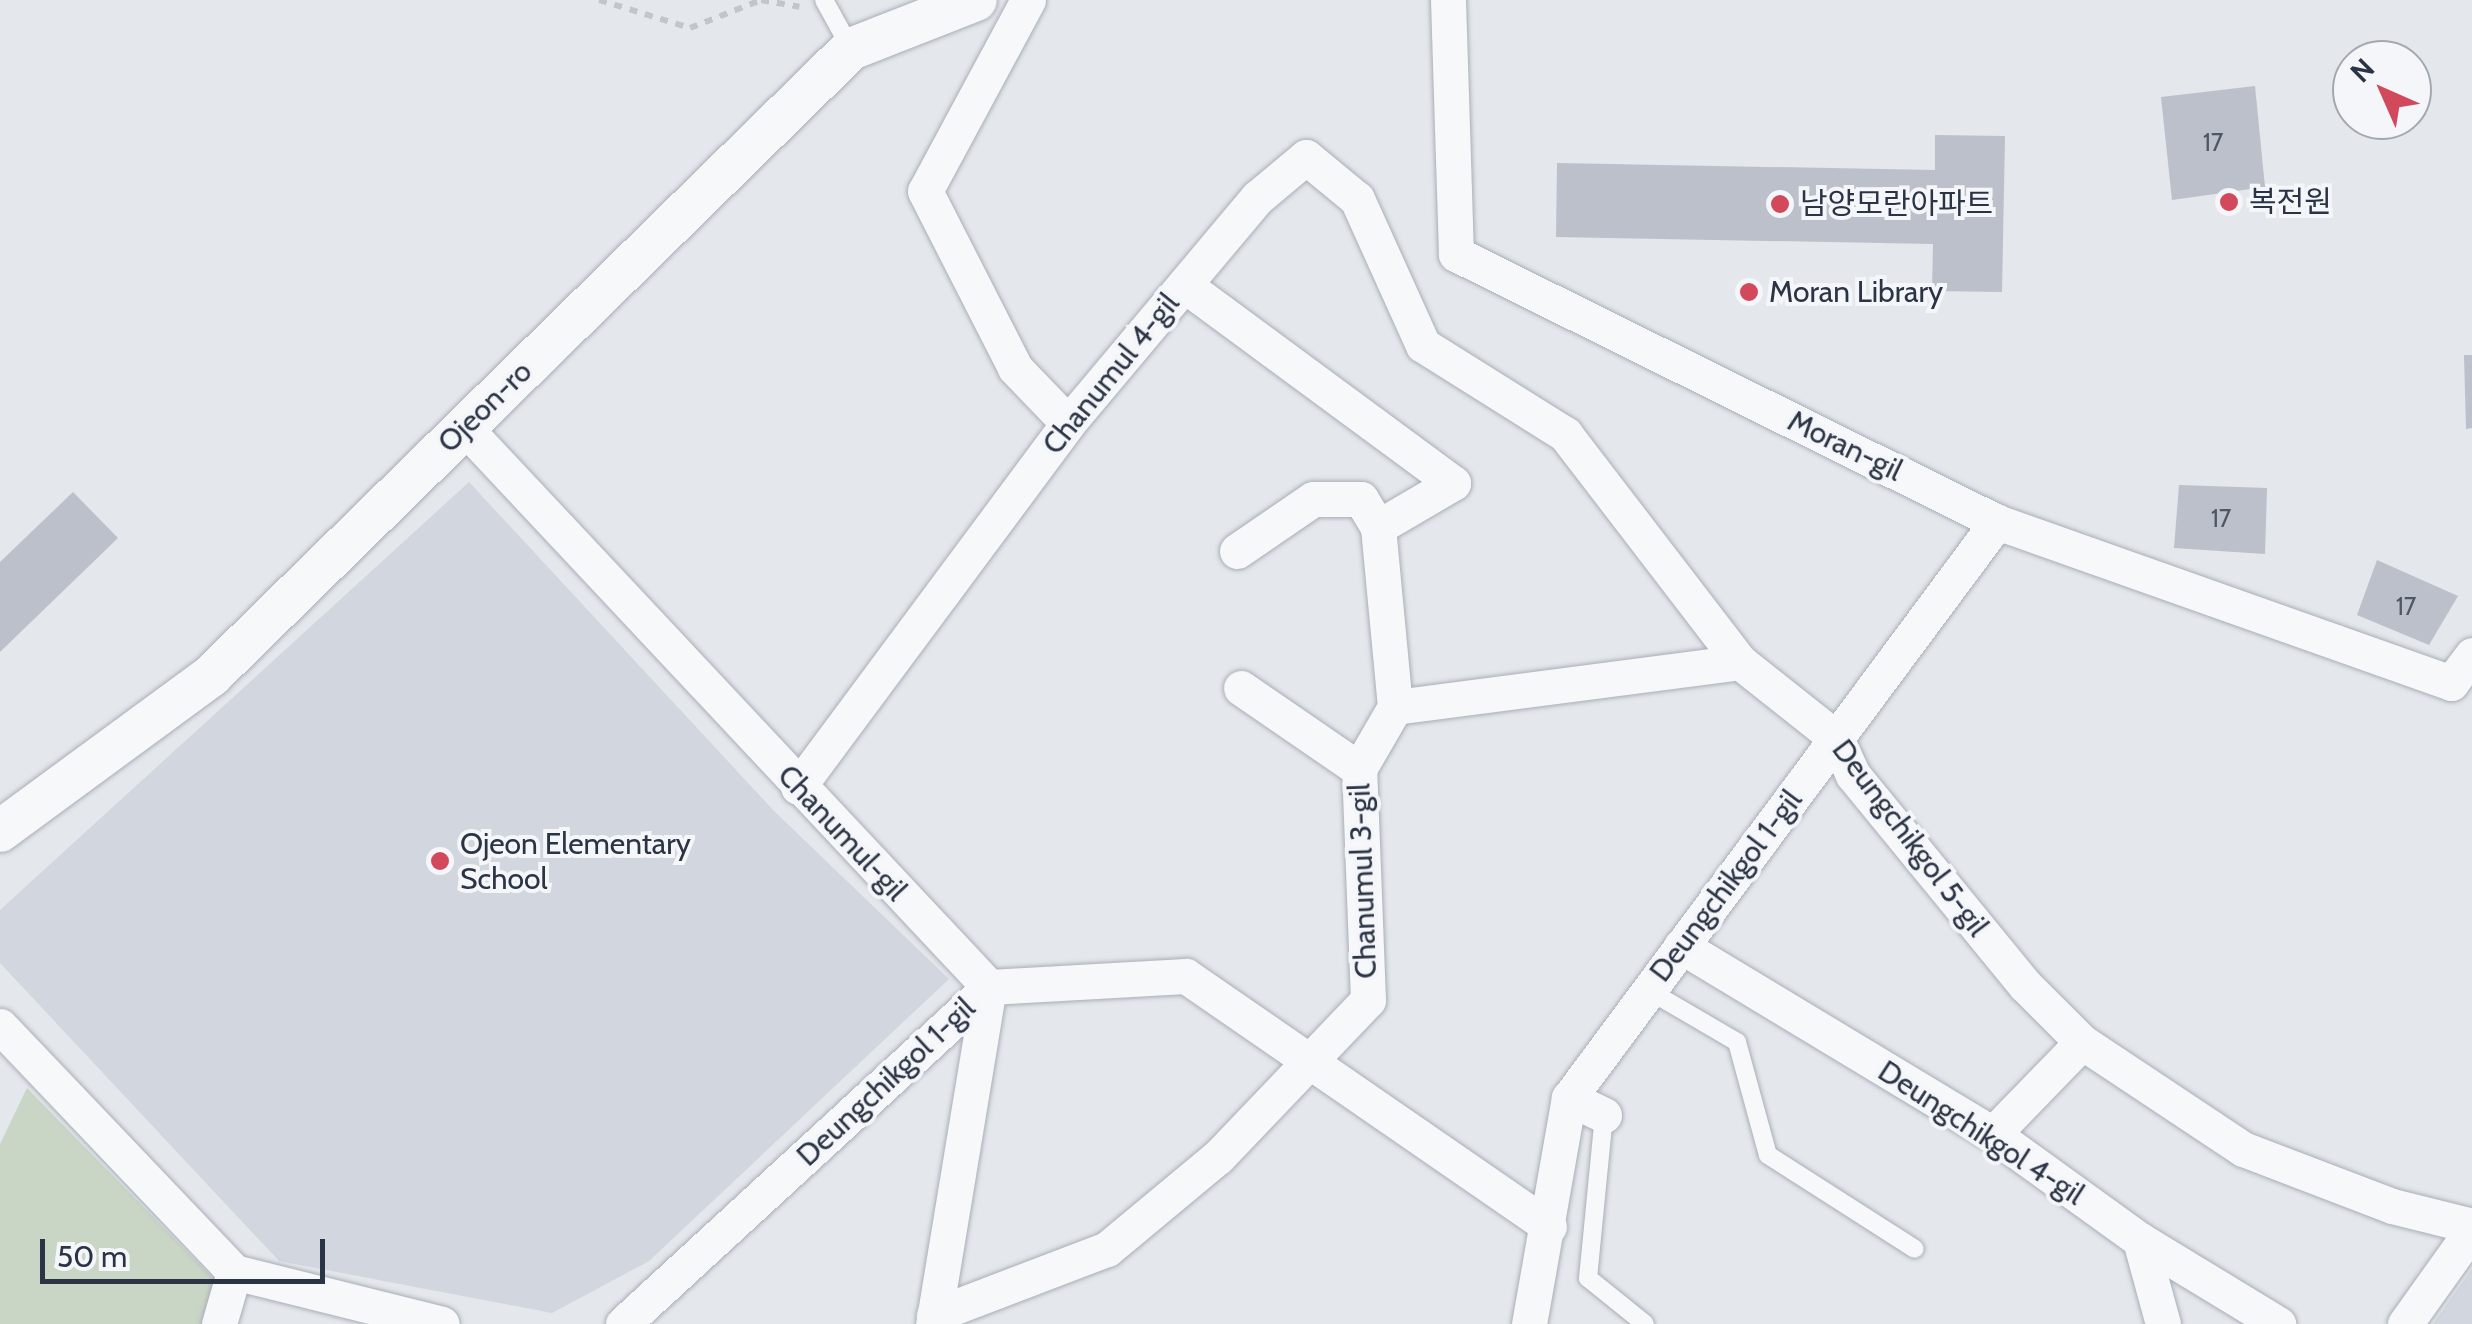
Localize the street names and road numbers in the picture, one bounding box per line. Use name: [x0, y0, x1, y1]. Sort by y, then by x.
street label: Chanumul 4-gil: [1035, 286, 1187, 462]
street label: Ojeon-ro: [431, 354, 539, 460]
street label: Moran-gil: [1782, 403, 1908, 489]
street label: Deungchikgol 5-gil: [1824, 733, 1996, 943]
street label: Chanumul-gil: [770, 758, 914, 908]
street label: Chanumul 3-gil: [1342, 783, 1384, 979]
street label: Deungchikgol 1-gil: [1642, 783, 1810, 989]
street label: Deungchikgol 1-gil: [790, 990, 982, 1174]
street label: Deungchikgol 4-gil: [1871, 1053, 2091, 1213]

